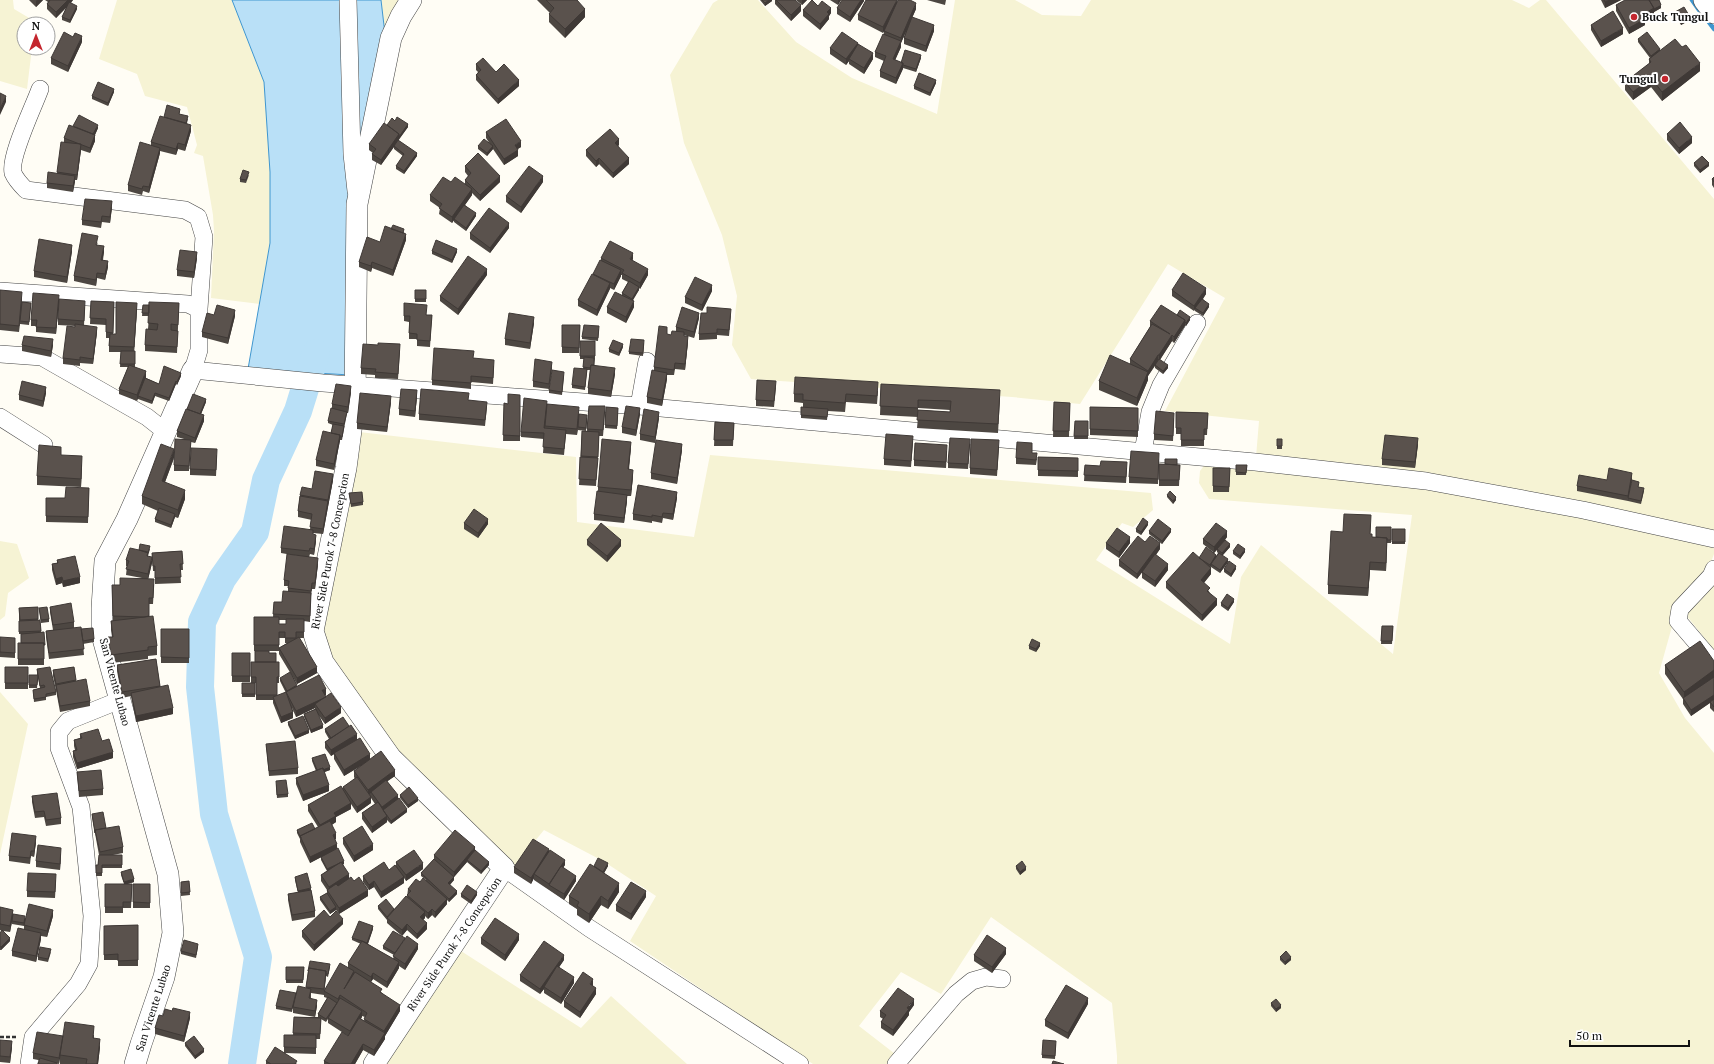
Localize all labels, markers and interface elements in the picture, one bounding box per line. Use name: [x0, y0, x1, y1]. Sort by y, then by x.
place label: Buck Tungul: [1642, 10, 1709, 24]
marker: Buck Tungul: [1629, 12, 1639, 22]
north arrow: [16, 16, 56, 56]
text: N: [32, 19, 41, 33]
place label: Tungul: [1619, 72, 1657, 86]
marker: Tungul: [1660, 74, 1670, 84]
street label: River Side Purok 7-8 Concepcion: [308, 471, 352, 630]
street label: San Vicente Lubao: [97, 637, 133, 727]
street label: River Side Purok 7-8 Concepcion: [404, 874, 504, 1014]
street label: San Vicente Lubao: [132, 963, 174, 1053]
scale bar: [1570, 1022, 1689, 1048]
text: 50 m: [1576, 1028, 1603, 1043]

